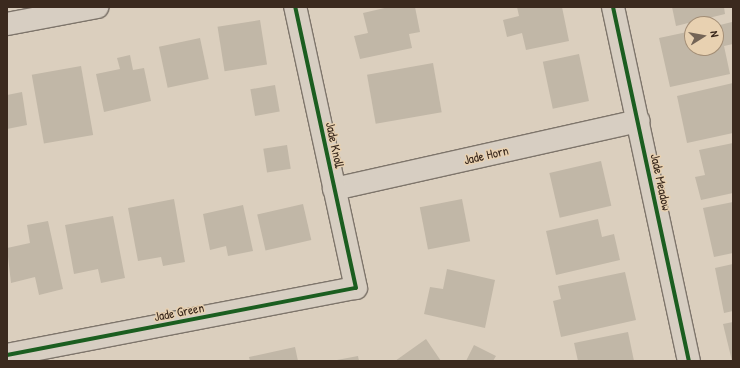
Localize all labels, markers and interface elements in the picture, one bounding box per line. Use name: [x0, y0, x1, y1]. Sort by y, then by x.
north arrow: [684, 16, 724, 56]
text: N: [707, 30, 722, 38]
street label: Jade Knoll: [323, 121, 347, 169]
street label: Jade Horn: [462, 142, 510, 168]
street label: Jade Meadow: [647, 152, 675, 212]
street label: Jade Green: [153, 300, 205, 324]

